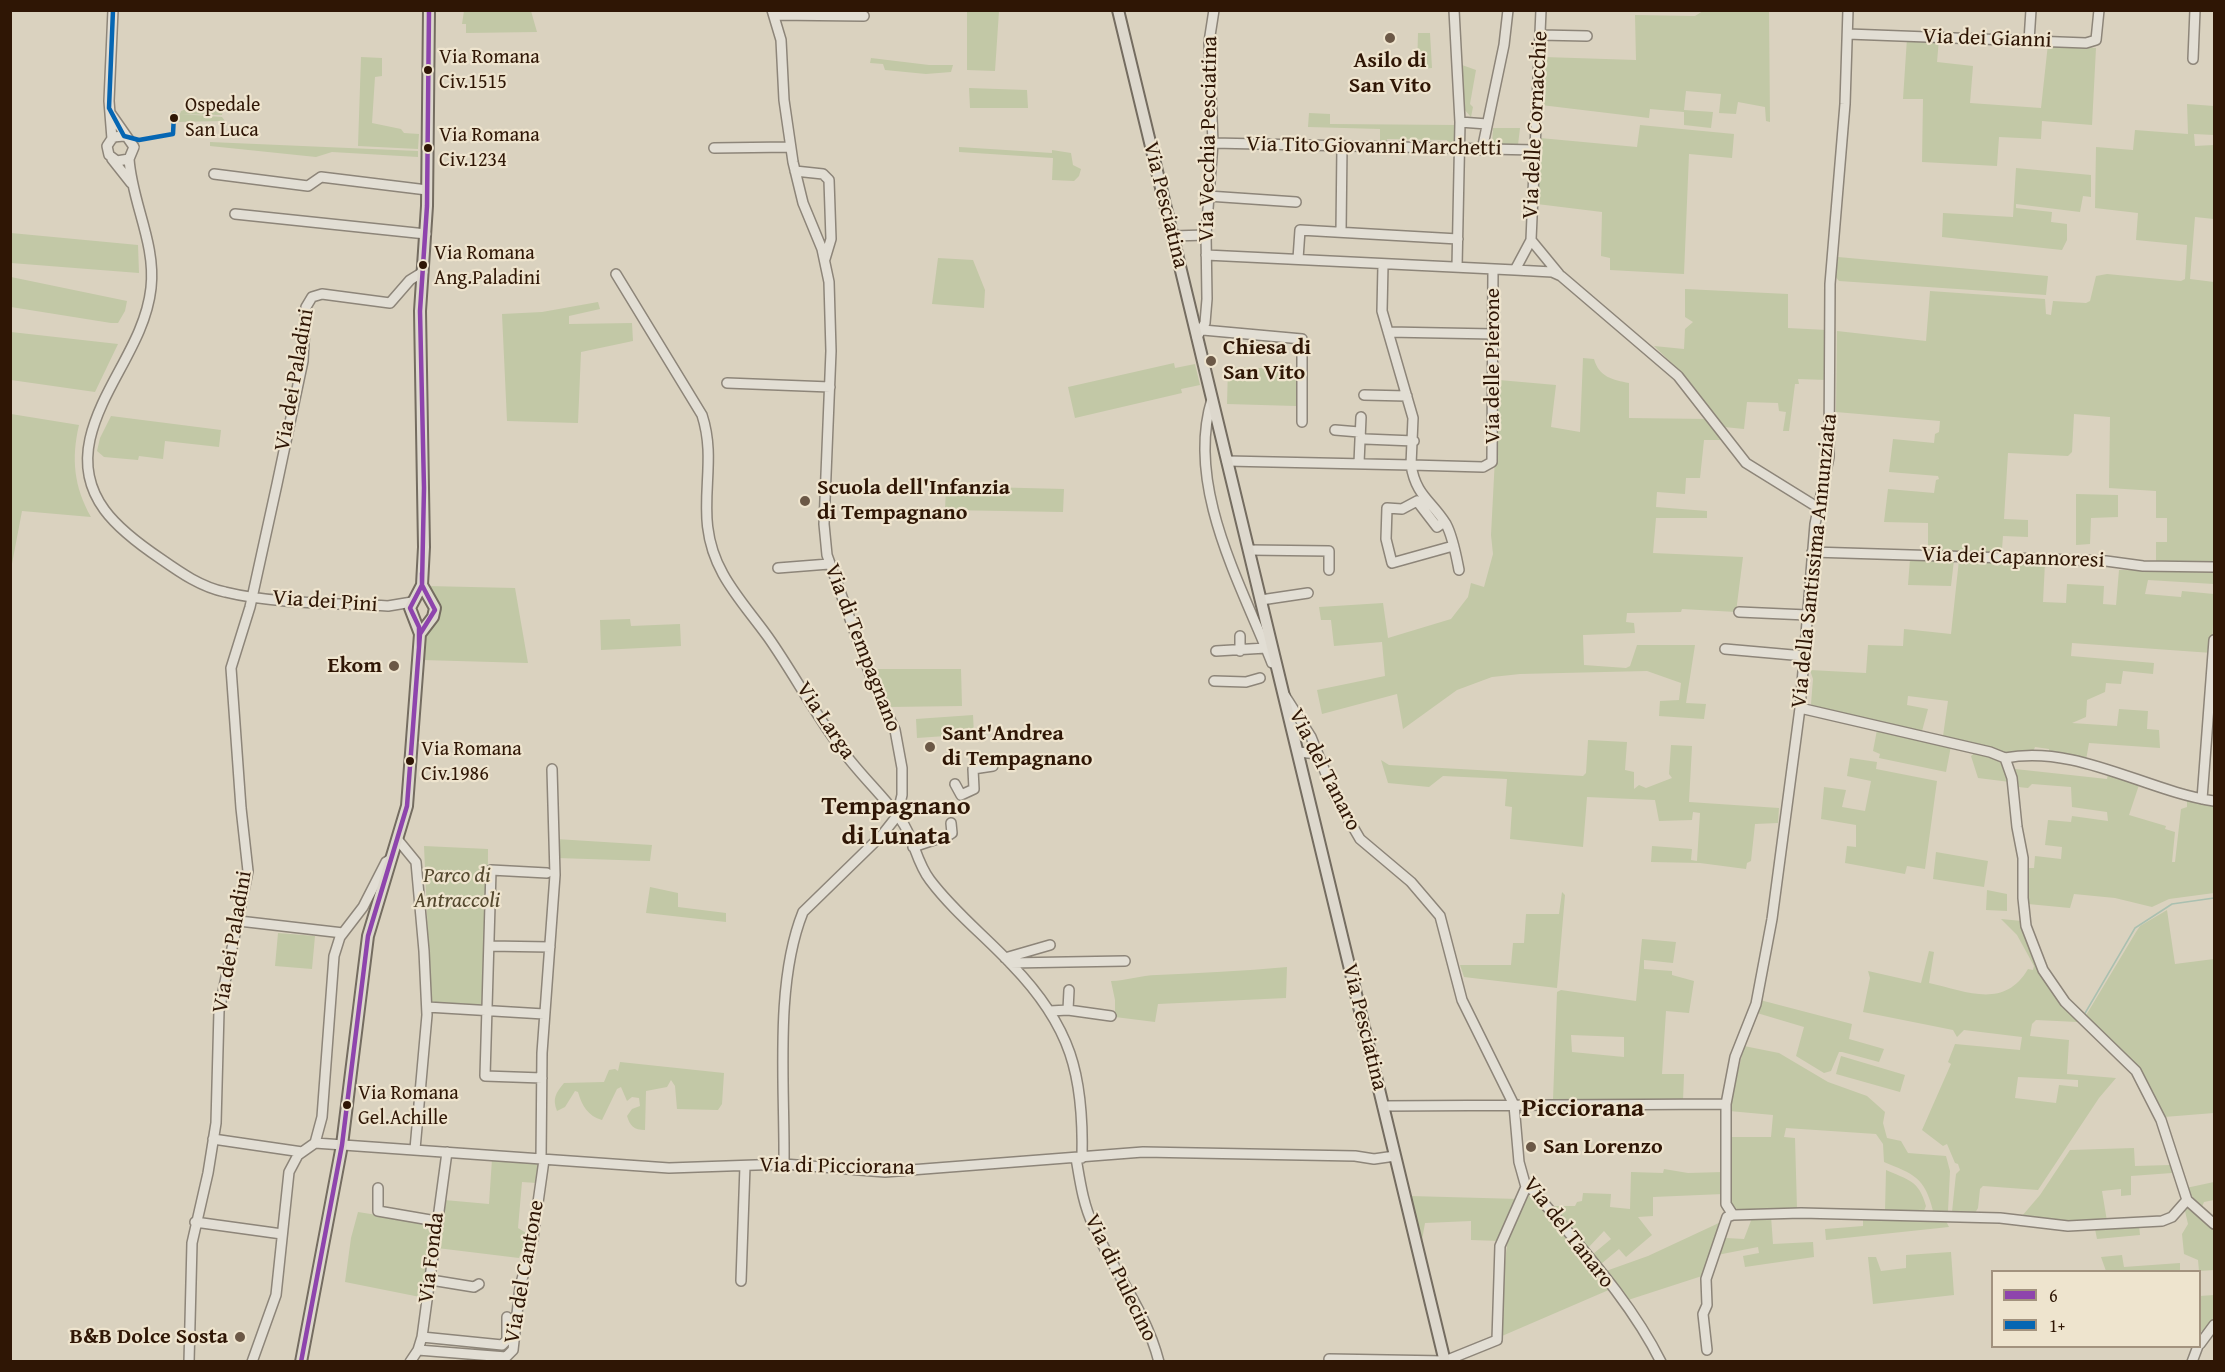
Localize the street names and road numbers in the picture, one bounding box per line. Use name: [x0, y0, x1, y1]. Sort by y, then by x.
street label: Via dei Gianni: [1922, 24, 2052, 54]
street label: Via delle Cornacchie: [1518, 30, 1554, 220]
street label: Via Vecchia Pesciatina: [1194, 36, 1224, 242]
street label: Via Tito Giovanni Marchetti: [1246, 132, 1502, 162]
street label: Via Pesciatina: [1136, 139, 1194, 271]
street label: Via delle Pierone: [1480, 288, 1506, 444]
street label: Via dei Paladini: [269, 307, 321, 453]
street label: Via della Santissima Annunziata: [1786, 412, 1844, 710]
street label: Via dei Capannoresi: [1921, 542, 2105, 574]
street label: Via di Tempagnano: [818, 560, 906, 736]
street label: Via dei Pini: [271, 585, 379, 619]
street label: Via Larga: [790, 677, 860, 765]
street label: Via del Tanaro: [1282, 705, 1366, 835]
street label: Via dei Paladini: [207, 869, 259, 1015]
street label: Via Pesciatina: [1335, 961, 1393, 1093]
street label: Via di Picciorana: [759, 1152, 915, 1182]
street label: Via del Tanaro: [1517, 1172, 1619, 1294]
street label: Via del Cantone: [499, 1198, 551, 1346]
street label: Via di Pulecino: [1078, 1210, 1162, 1346]
street label: Via Fonda: [413, 1211, 451, 1305]

